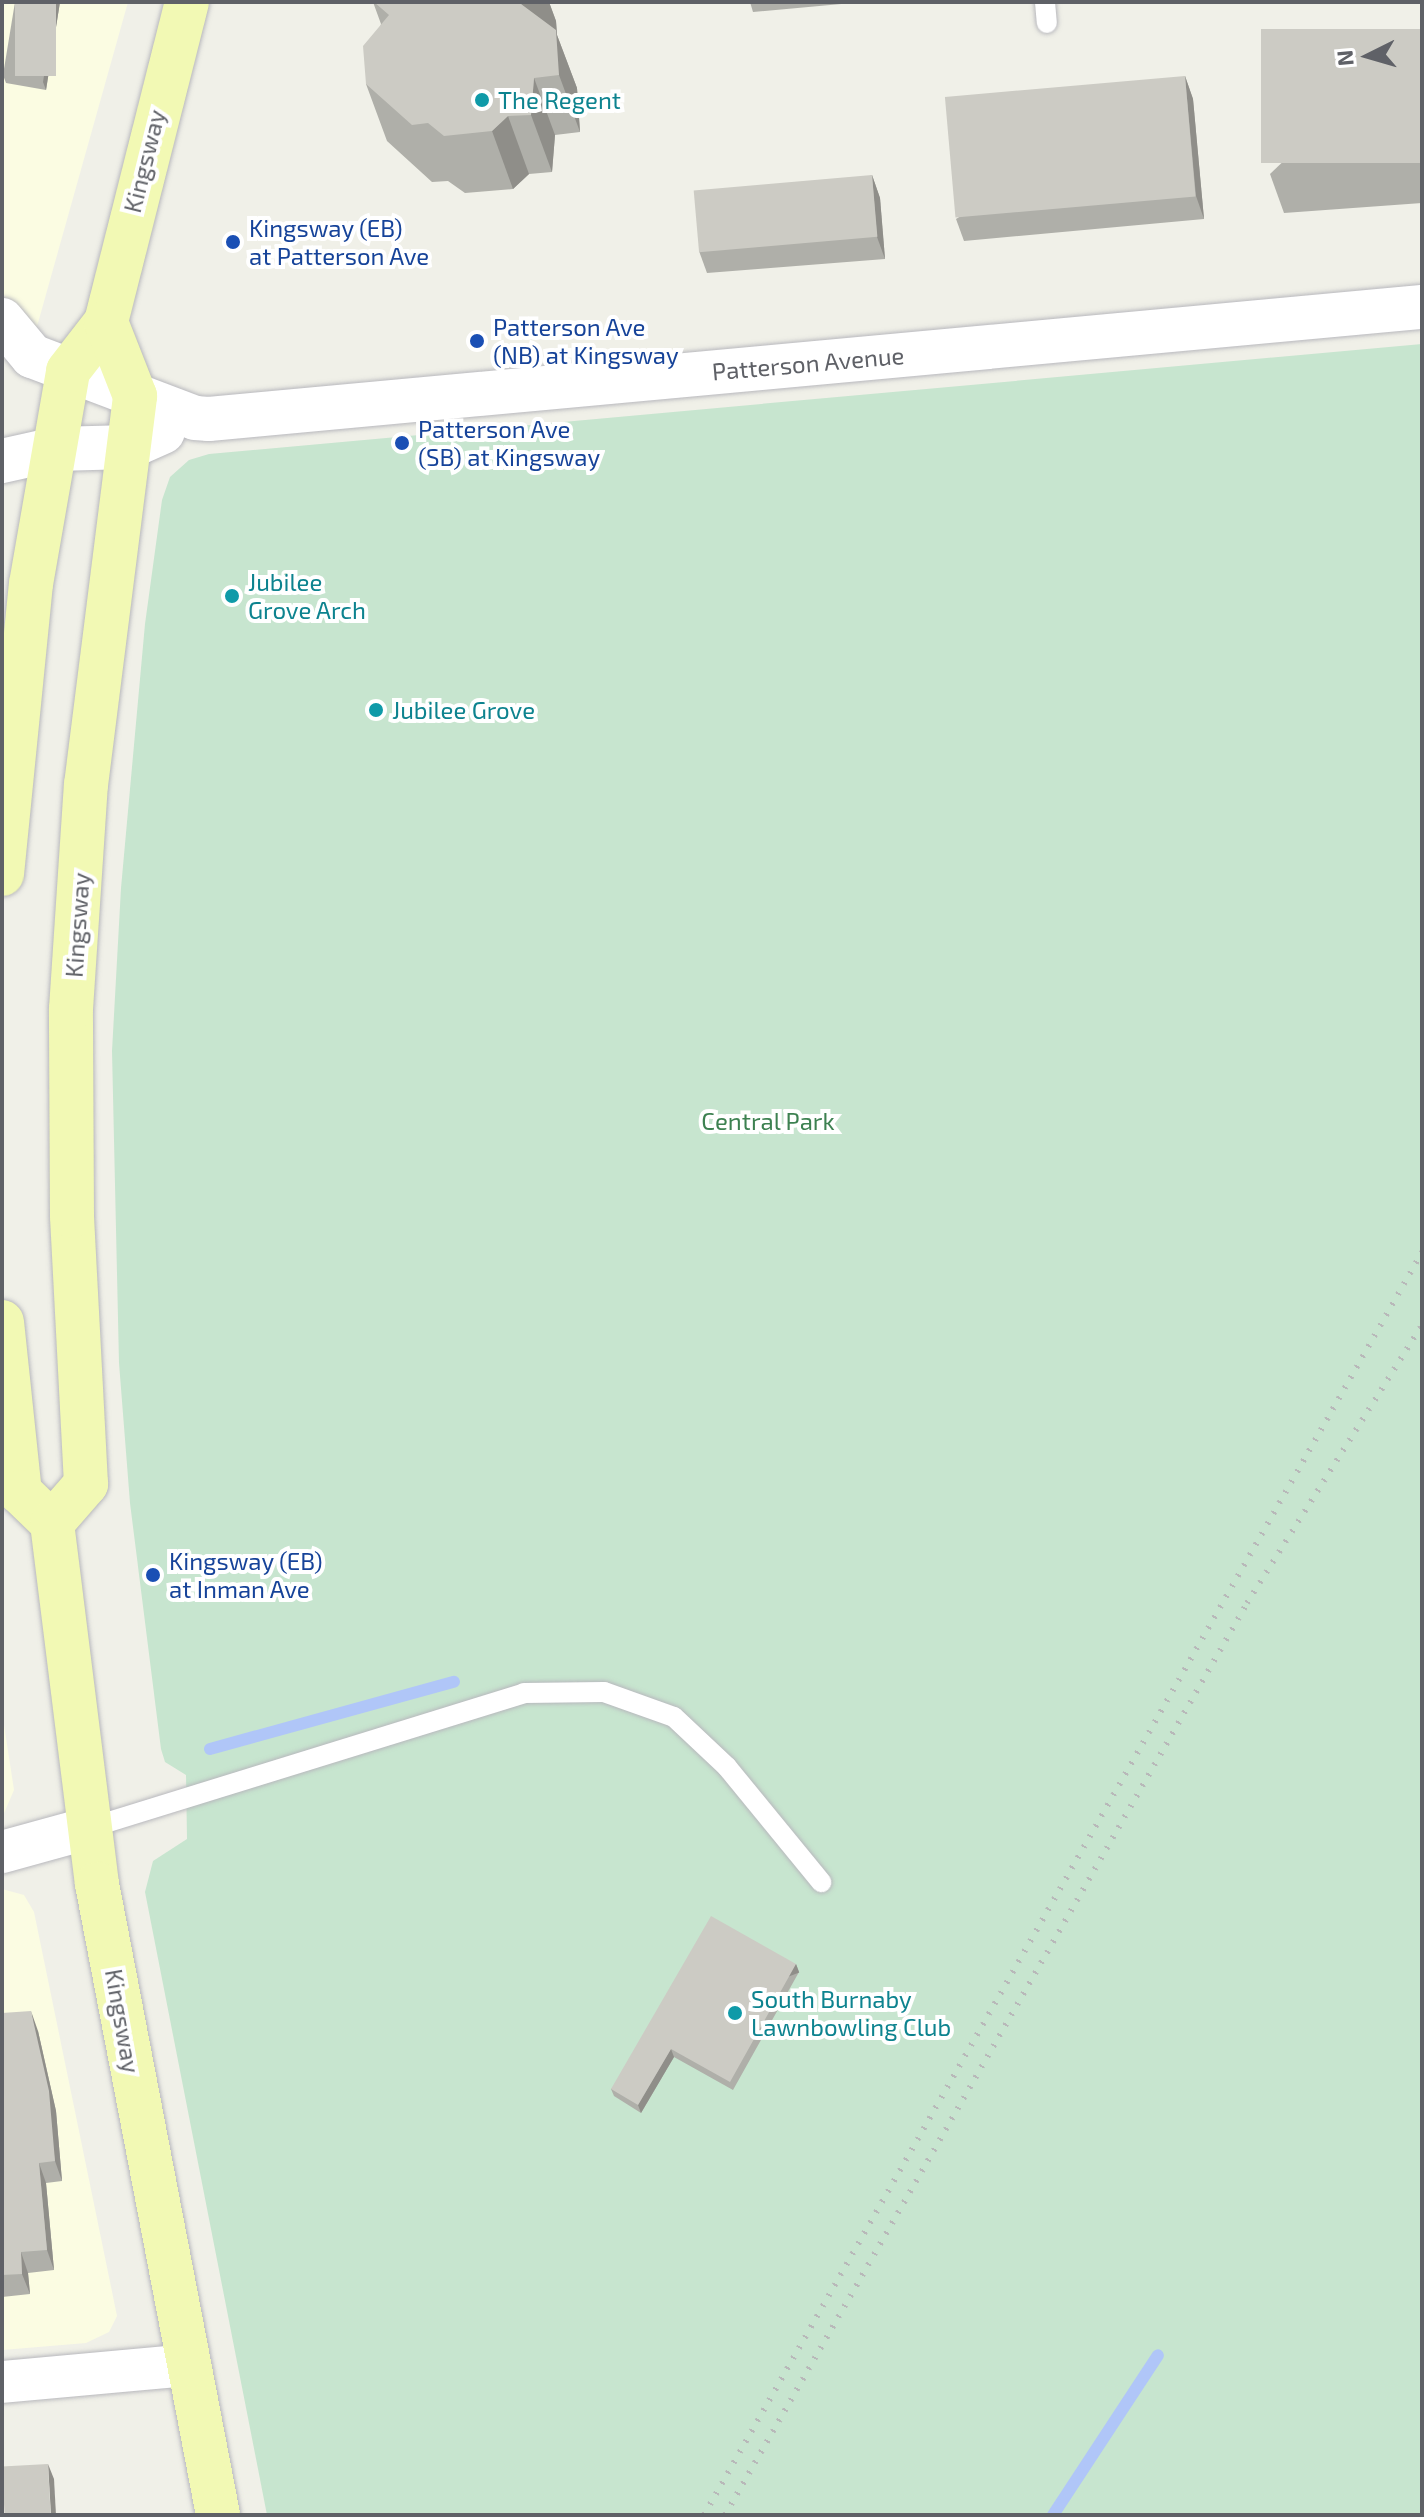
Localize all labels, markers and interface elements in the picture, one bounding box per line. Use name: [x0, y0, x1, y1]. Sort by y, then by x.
north arrow: [1328, 16, 1408, 96]
text: N: [1330, 49, 1358, 67]
place label: The Regent: [498, 86, 621, 114]
marker: The Regent: [473, 91, 491, 109]
street label: Kingsway: [117, 106, 171, 216]
place label: Kingsway (EB) at Patterson Ave: [249, 214, 430, 270]
marker: Kingsway (EB) at Patterson Ave: [224, 233, 242, 251]
place label: Patterson Ave (NB) at Kingsway: [493, 313, 679, 369]
marker: Patterson Ave (NB) at Kingsway: [468, 332, 486, 350]
street label: Patterson Avenue: [710, 340, 906, 386]
place label: Patterson Ave (SB) at Kingsway: [418, 415, 600, 471]
marker: Patterson Ave (SB) at Kingsway: [393, 434, 411, 452]
place label: Jubilee Grove Arch: [248, 568, 367, 624]
marker: Jubilee Grove Arch: [223, 587, 241, 605]
place label: Jubilee Grove: [392, 696, 535, 724]
marker: Jubilee Grove: [367, 701, 385, 719]
street label: Kingsway: [59, 872, 95, 978]
park label: Central Park: [701, 1107, 835, 1135]
place label: Kingsway (EB) at Inman Ave: [169, 1547, 323, 1603]
marker: Kingsway (EB) at Inman Ave: [144, 1566, 162, 1584]
street label: Kingsway: [100, 1967, 146, 2075]
place label: South Burnaby Lawnbowling Club: [751, 1985, 951, 2041]
marker: South Burnaby Lawnbowling Club: [726, 2004, 744, 2022]

